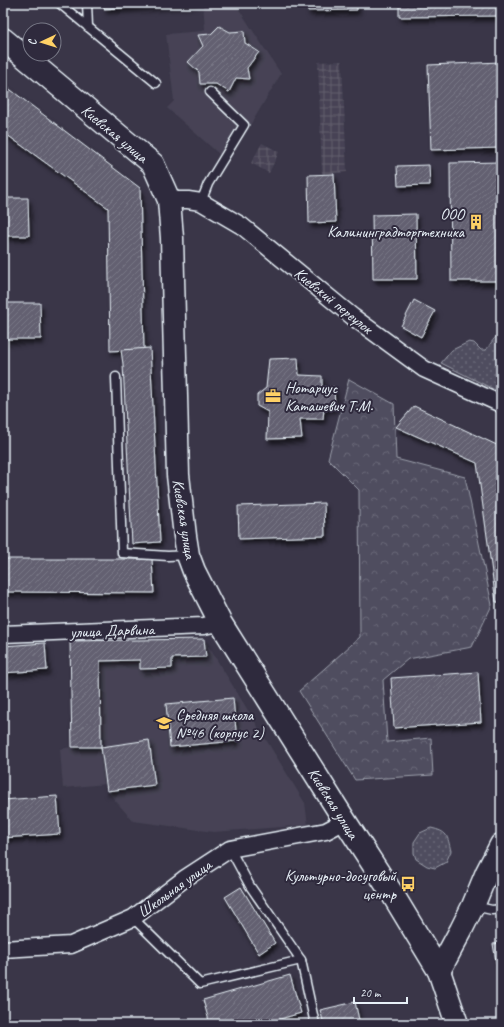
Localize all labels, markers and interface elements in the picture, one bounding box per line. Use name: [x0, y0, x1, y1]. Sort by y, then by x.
north arrow: [22, 22, 62, 62]
text: С: [25, 38, 39, 46]
street label: Киевская улица: [77, 100, 152, 168]
place label: ООО Калининградторгтехника: [327, 204, 466, 242]
building icon: ООО Калининградторгтехника: [467, 213, 485, 231]
street label: Киевский переулок: [290, 263, 378, 340]
place label: Нотариус Каташевич Т.М.: [285, 378, 374, 416]
office icon: Нотариус Каташевич Т.М.: [264, 387, 282, 405]
street label: Киевская улица: [168, 478, 200, 561]
street label: улица Дарвина: [69, 619, 156, 642]
place label: Средняя школа №46 (корпус 2): [176, 705, 265, 743]
school or university icon: Средняя школа №46 (корпус 2): [155, 714, 173, 732]
street label: Киевская улица: [303, 764, 364, 844]
street label: Школьная улица: [134, 855, 217, 922]
place label: Культурно-досуговый центр: [285, 866, 397, 904]
bus stop icon: Культурно-досуговый центр: [399, 875, 417, 893]
scale bar: [354, 979, 407, 1005]
text: 20 m: [360, 985, 382, 1001]

